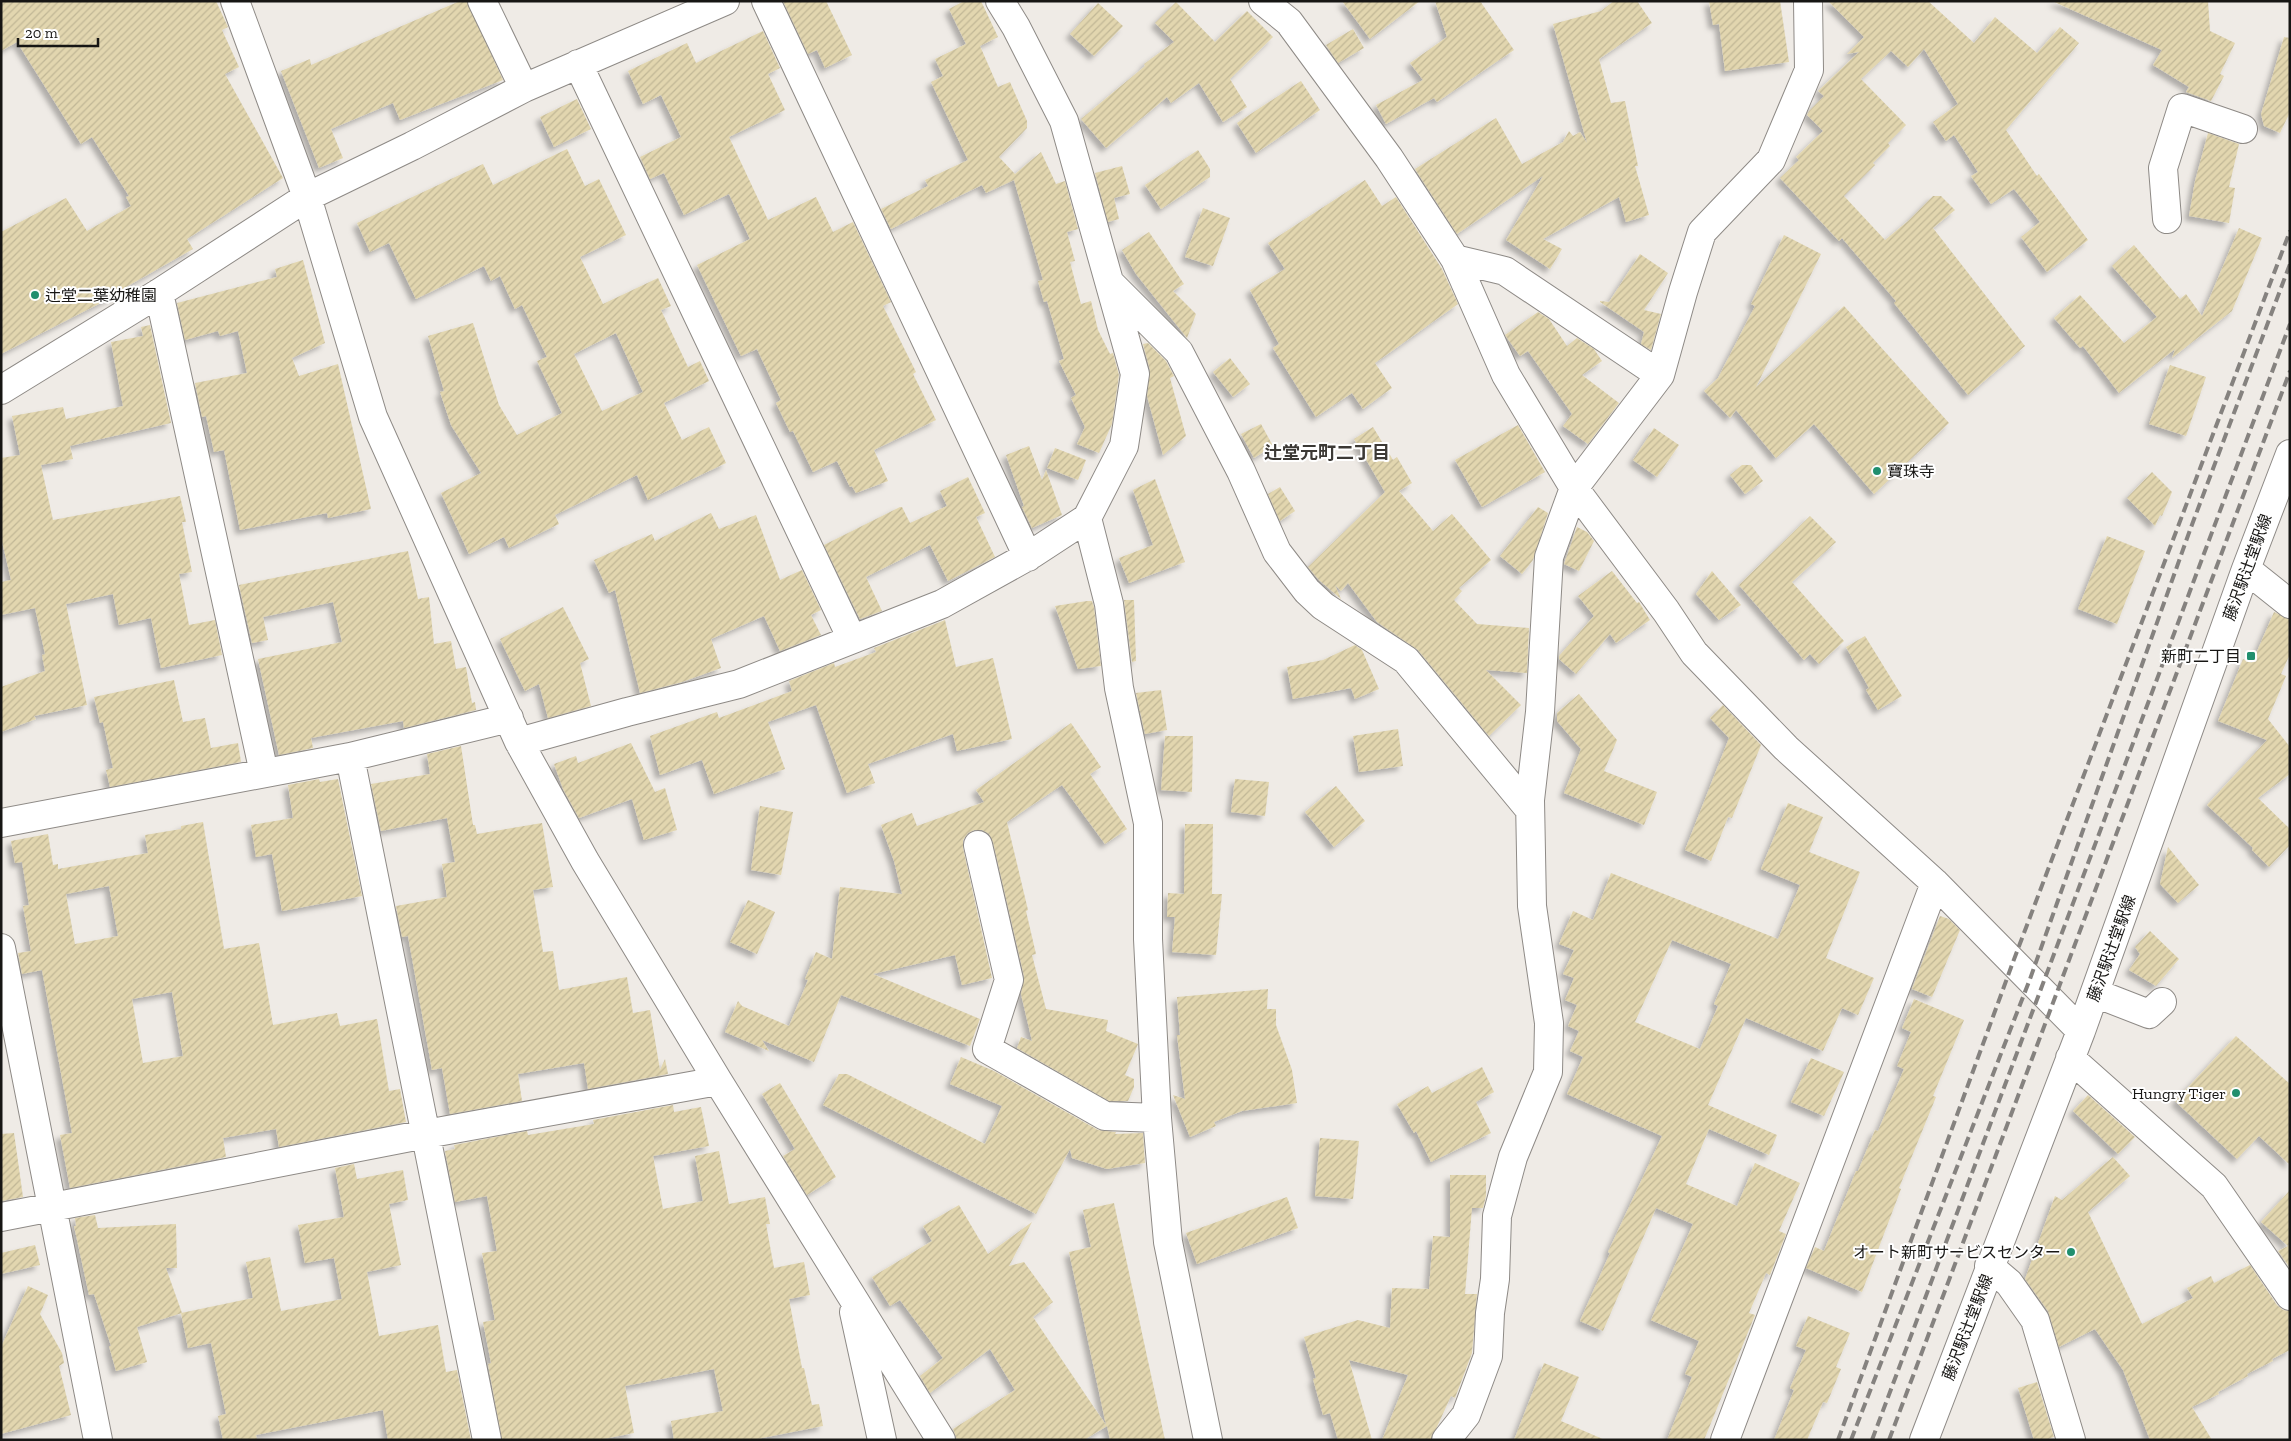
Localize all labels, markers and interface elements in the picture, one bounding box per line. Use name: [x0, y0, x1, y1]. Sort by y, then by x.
scale bar: [18, 15, 98, 47]
text: 20 m: [25, 24, 58, 42]
place label: 辻堂二葉幼稚園: [45, 286, 157, 305]
marker: 辻堂二葉幼稚園: [29, 289, 41, 301]
district label: 辻堂元町二丁目: [1264, 442, 1390, 464]
place label: 寶珠寺: [1887, 462, 1935, 481]
marker: 寶珠寺: [1871, 465, 1883, 477]
street label: 藤沢駅辻堂駅線: [2219, 511, 2276, 623]
place label: 新町二丁目: [2161, 647, 2241, 666]
marker: 新町二丁目: [2245, 650, 2257, 662]
street label: 藤沢駅辻堂駅線: [2083, 892, 2140, 1004]
place label: Hungry Tiger: [2132, 1084, 2226, 1103]
marker: Hungry Tiger: [2230, 1087, 2242, 1099]
place label: オート新町サービスセンター: [1853, 1243, 2061, 1262]
marker: オート新町サービスセンター: [2065, 1246, 2077, 1258]
street label: 藤沢駅辻堂駅線: [1939, 1271, 1996, 1383]

